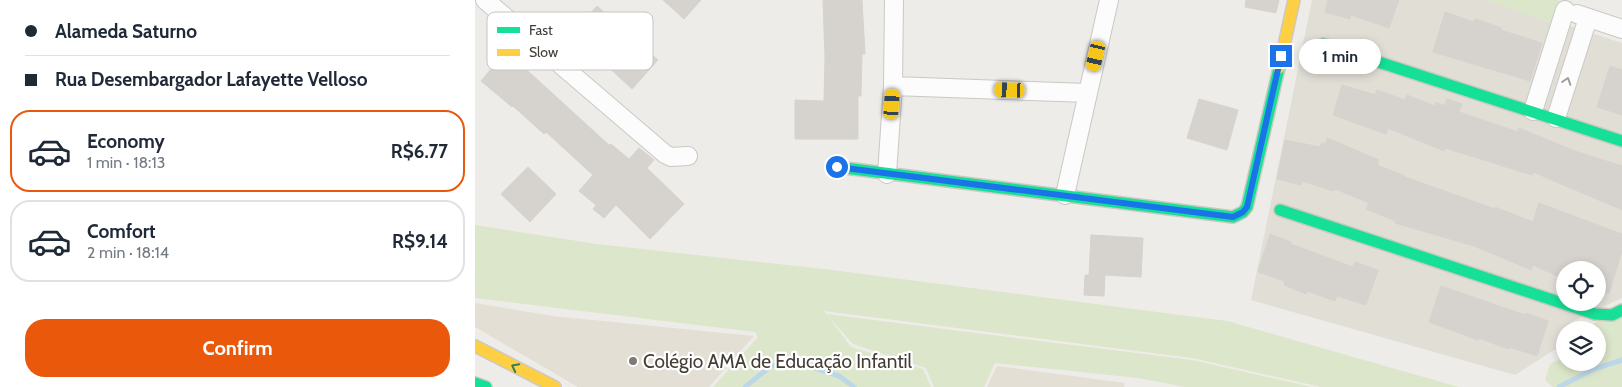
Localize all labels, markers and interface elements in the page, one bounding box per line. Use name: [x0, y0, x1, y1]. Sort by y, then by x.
legend: [487, 12, 653, 70]
text: Alameda Saturno: [55, 20, 197, 43]
text: Fast: [529, 21, 553, 39]
callout: 1 min: [1299, 38, 1381, 74]
car: [1085, 40, 1106, 72]
text: Slow: [529, 43, 558, 61]
route end: [1270, 45, 1292, 67]
text: 1 min: [1322, 47, 1358, 66]
text: Rua Desembargador Lafayette Velloso: [55, 68, 368, 91]
one-way arrow: [1562, 78, 1572, 86]
car: [994, 82, 1025, 98]
car: [883, 89, 900, 119]
icon: car: [27, 129, 72, 174]
text: Economy: [87, 130, 165, 153]
text: R$6.77: [391, 140, 448, 163]
text: 1 min · 18:13: [87, 153, 165, 172]
route start: [826, 156, 848, 178]
icon: car: [27, 219, 72, 264]
text: Comfort: [87, 220, 156, 243]
text: R$9.14: [392, 230, 448, 253]
text: 2 min · 18:14: [87, 243, 169, 262]
map controls: [1556, 261, 1606, 371]
button: locate: [1556, 261, 1606, 311]
button: Confirm: [25, 319, 450, 377]
button: layers: [1556, 321, 1606, 371]
place label: Colégio AMA de Educação Infantil: [643, 350, 913, 373]
marker: Colégio AMA de Educação Infantil: [627, 355, 639, 367]
one-way arrow: [511, 363, 520, 373]

